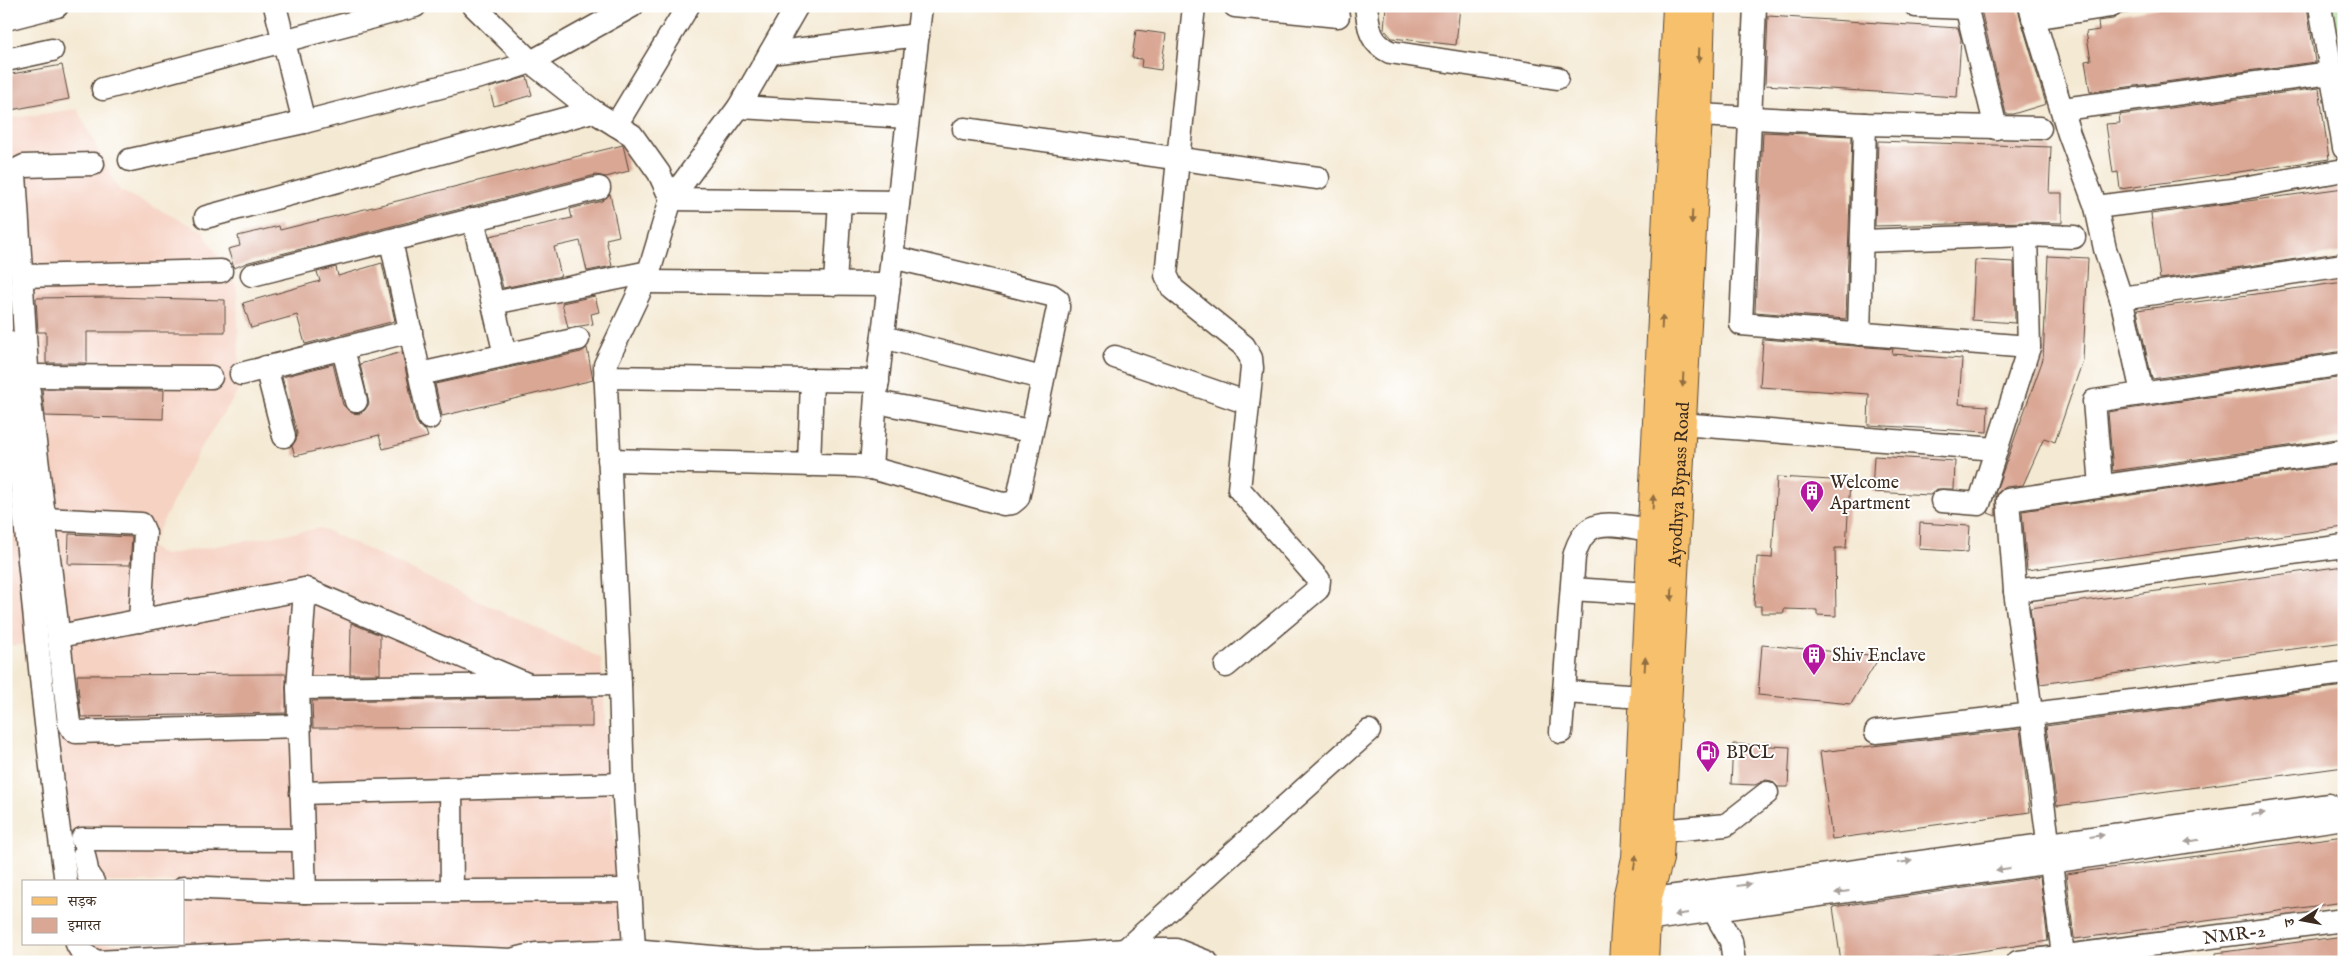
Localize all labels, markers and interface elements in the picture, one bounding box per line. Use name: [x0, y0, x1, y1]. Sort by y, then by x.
one-way arrow: [1695, 47, 1703, 63]
one-way arrow: [1688, 210, 1696, 226]
one-way arrow: [1658, 314, 1666, 330]
one-way arrow: [1679, 372, 1687, 388]
street label: Ayodhya Bypass Road: [1664, 401, 1696, 568]
place label: Welcome Apartment: [1829, 472, 1910, 516]
building icon: Welcome Apartment: [1799, 479, 1825, 513]
one-way arrow: [1650, 494, 1658, 510]
one-way arrow: [1667, 587, 1675, 603]
building icon: Shiv Enclave: [1801, 642, 1827, 676]
place label: Shiv Enclave: [1832, 645, 1926, 668]
one-way arrow: [1642, 656, 1650, 672]
fuel station icon: BPCL: [1695, 739, 1721, 773]
place label: BPCL: [1726, 742, 1774, 765]
one-way arrow: [2250, 810, 2266, 818]
one-way arrow: [2089, 831, 2105, 839]
one-way arrow: [2183, 837, 2199, 845]
one-way arrow: [1631, 853, 1639, 869]
one-way arrow: [1897, 858, 1913, 866]
one-way arrow: [1995, 865, 2011, 873]
legend: [22, 880, 185, 946]
one-way arrow: [1736, 880, 1752, 888]
one-way arrow: [1834, 888, 1850, 896]
text: सड़क: [67, 892, 97, 911]
north arrow: [2278, 896, 2328, 946]
one-way arrow: [1673, 911, 1689, 919]
text: इमारत: [67, 916, 102, 935]
text: उ: [2281, 916, 2300, 928]
street label: NMR-2: [2202, 920, 2267, 951]

